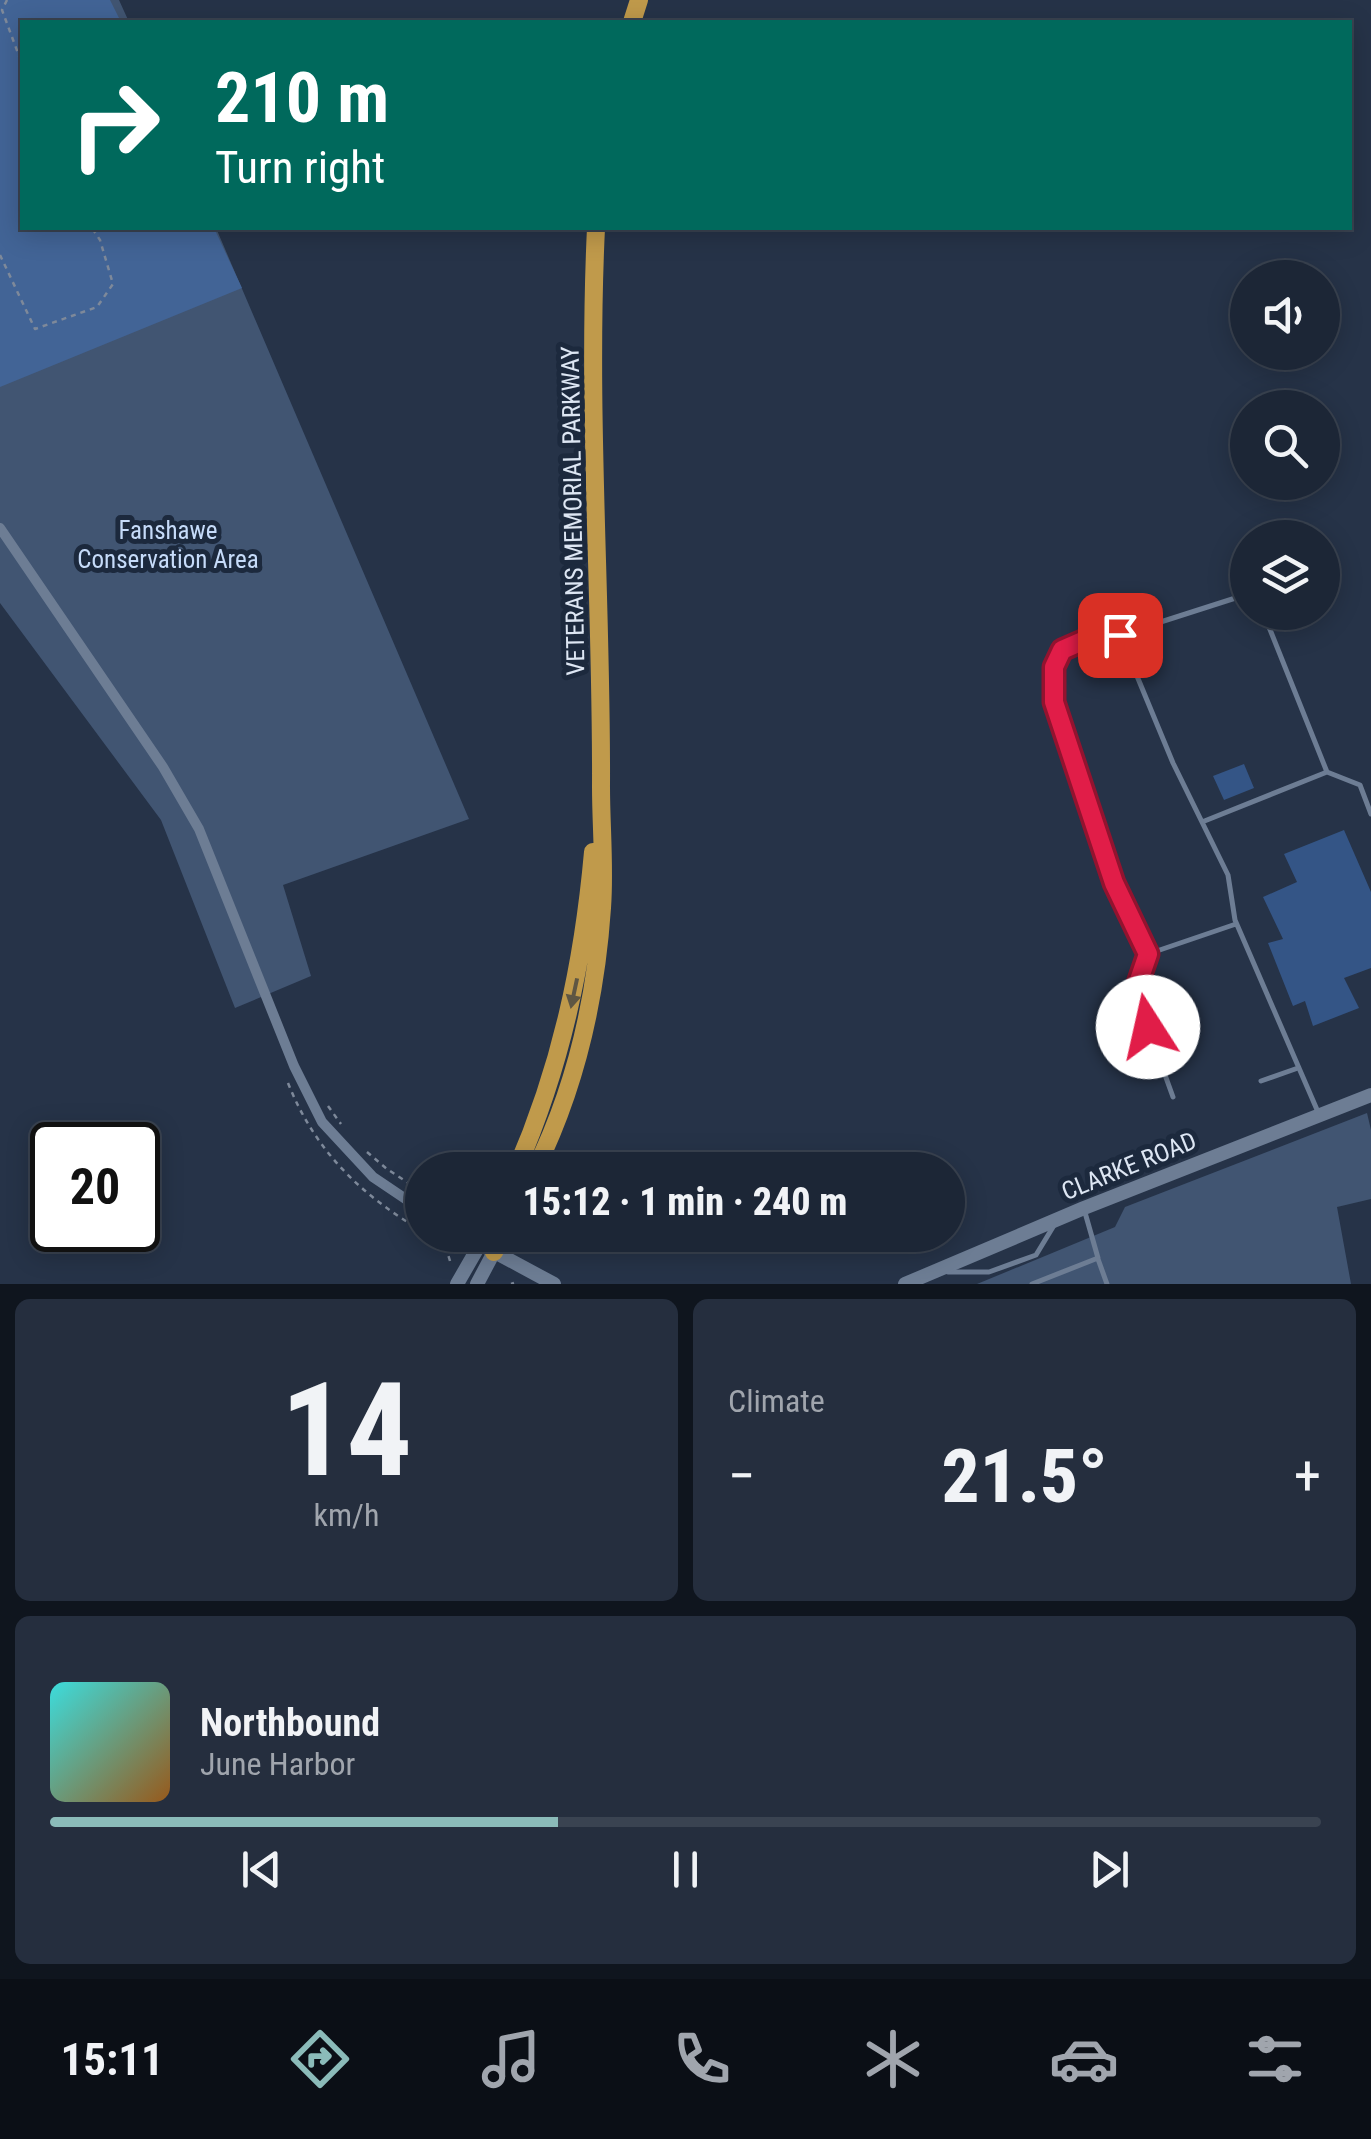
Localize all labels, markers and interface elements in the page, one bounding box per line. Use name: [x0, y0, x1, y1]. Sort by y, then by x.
text: 210 m: [215, 57, 389, 139]
icon: right: [50, 60, 180, 190]
text: Turn right: [215, 141, 385, 194]
map controls: [1230, 260, 1340, 630]
button: sound: [1230, 260, 1340, 370]
street label: VETERANS MEMORIAL PARKWAY: [556, 346, 590, 676]
button: search: [1230, 390, 1340, 500]
park label: Fanshawe Conservation Area: [77, 516, 259, 574]
button: layers: [1230, 520, 1340, 630]
pin: [1078, 593, 1163, 678]
icon: arrive: [1093, 608, 1148, 663]
position arrow: [1096, 975, 1200, 1079]
one-way arrow: [566, 978, 582, 1009]
speed limit sign: 20: [30, 1122, 160, 1252]
street label: CLARKE ROAD: [1057, 1126, 1201, 1206]
text: 15:12 · 1 min · 240 m: [523, 1180, 847, 1224]
text: 14: [281, 1354, 412, 1507]
text: Climate: [728, 1382, 825, 1420]
text: 21.5°: [942, 1432, 1108, 1520]
text: −: [728, 1444, 756, 1508]
text: +: [1294, 1444, 1321, 1508]
text: km/h: [314, 1496, 379, 1534]
text: Northbound: [200, 1701, 380, 1745]
text: June Harbor: [200, 1745, 355, 1783]
icon: previous: [234, 1842, 289, 1897]
icon: pause: [658, 1842, 713, 1897]
icon: next: [1082, 1842, 1137, 1897]
icon: directions: [285, 2024, 355, 2094]
icon: music: [476, 2024, 546, 2094]
icon: phone: [667, 2024, 737, 2094]
icon: climate: [858, 2024, 928, 2094]
icon: car: [1049, 2024, 1119, 2094]
icon: filters: [1240, 2024, 1310, 2094]
text: 15:11: [61, 2033, 164, 2086]

